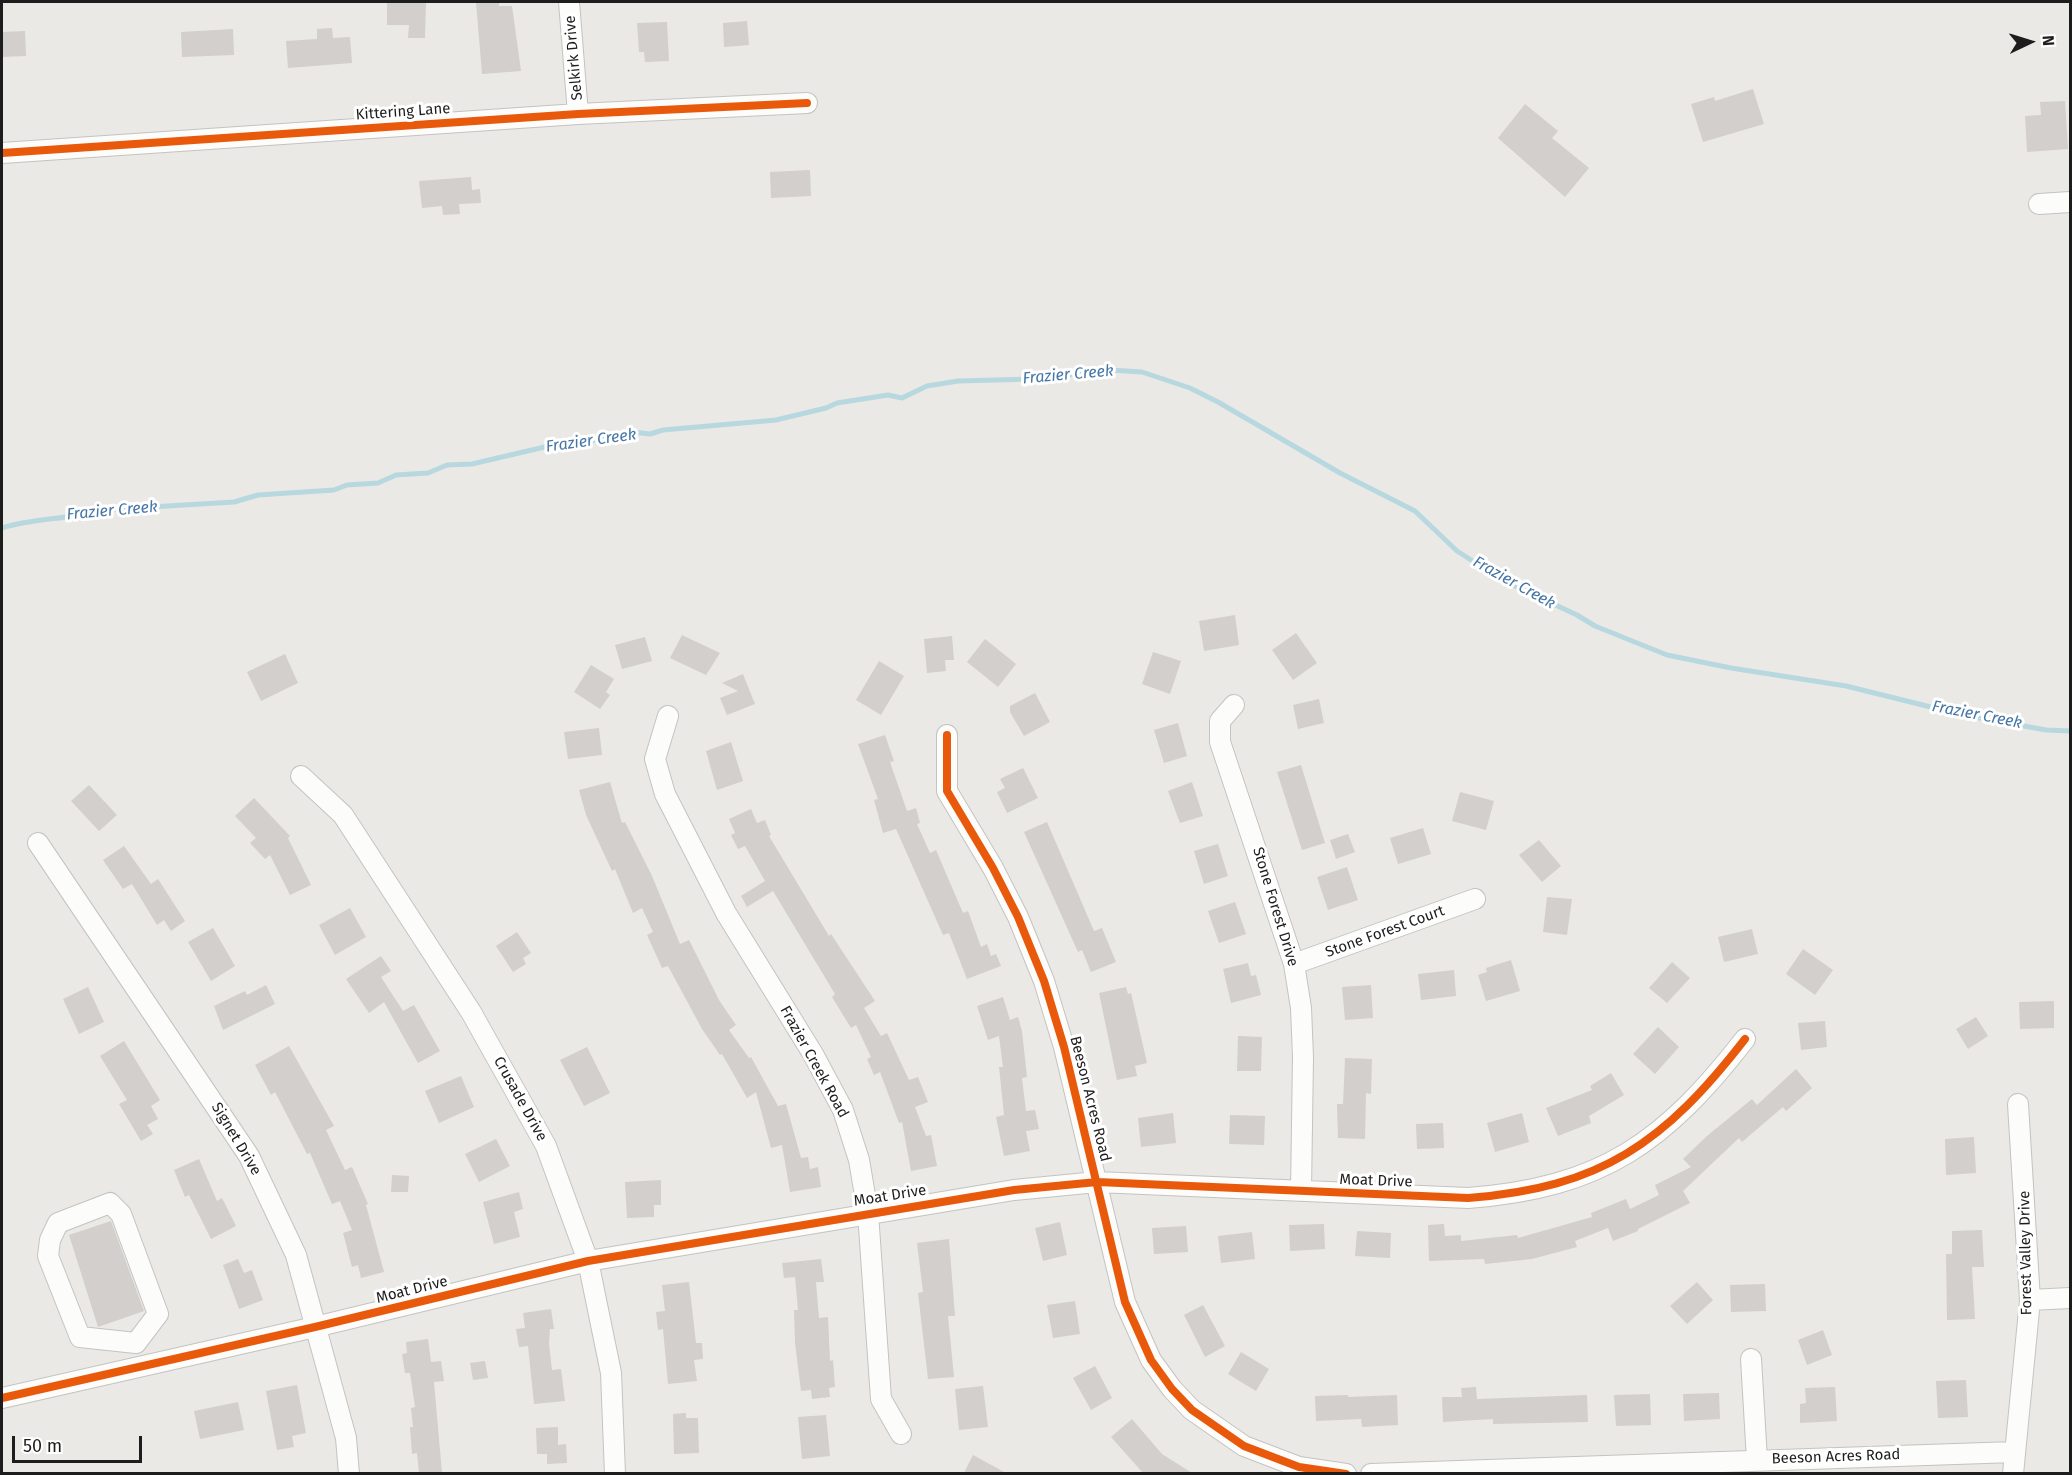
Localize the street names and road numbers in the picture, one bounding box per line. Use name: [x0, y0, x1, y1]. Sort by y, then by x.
street label: Selkirk Drive: [561, 15, 587, 101]
street label: Kittering Lane: [355, 100, 451, 124]
street label: Stone Forest Drive: [1248, 845, 1302, 969]
street label: Stone Forest Court: [1323, 902, 1447, 962]
street label: Frazier Creek Road: [776, 1003, 852, 1121]
street label: Beeson Acres Road: [1066, 1034, 1114, 1164]
street label: Crusade Drive: [489, 1054, 551, 1144]
street label: Signet Drive: [207, 1099, 265, 1179]
street label: Moat Drive: [1339, 1171, 1413, 1191]
street label: Moat Drive: [853, 1181, 927, 1211]
street label: Forest Valley Drive: [2016, 1191, 2036, 1315]
street label: Moat Drive: [374, 1272, 450, 1308]
street label: Beeson Acres Road: [1771, 1446, 1901, 1468]

